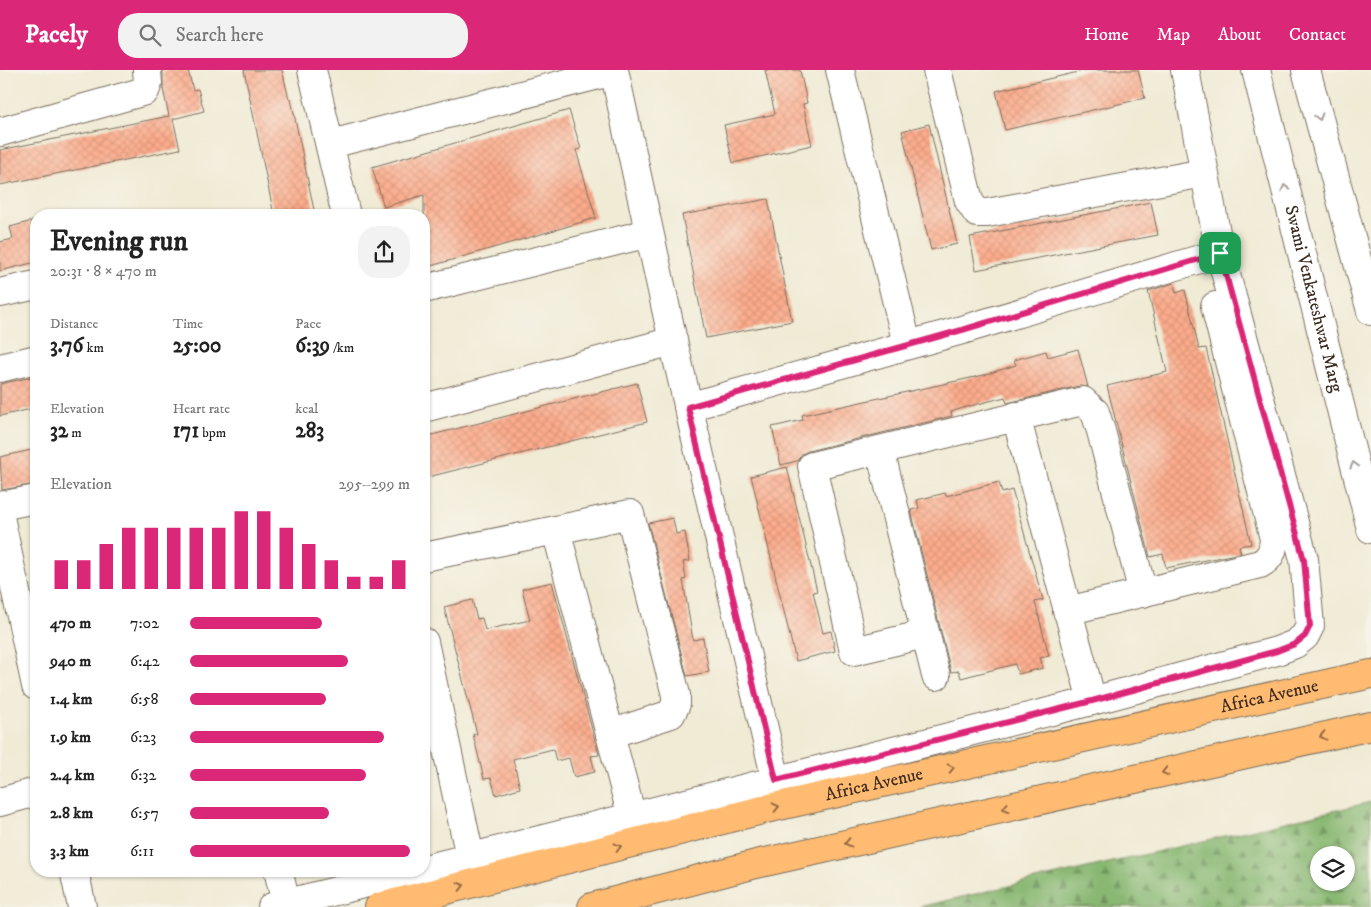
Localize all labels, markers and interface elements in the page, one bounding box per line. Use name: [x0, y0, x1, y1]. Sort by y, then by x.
search box: [118, 13, 468, 58]
text: Pacely: [25, 20, 88, 50]
icon: search: [136, 21, 164, 49]
text: Search here: [176, 24, 264, 47]
text: Home: [1084, 24, 1129, 46]
text: Map: [1157, 24, 1190, 46]
text: About: [1218, 24, 1261, 46]
text: Contact: [1289, 24, 1346, 46]
one-way arrow: [1313, 113, 1324, 121]
one-way arrow: [1280, 184, 1291, 193]
street label: Swami Venkateshwar Marg: [1279, 203, 1347, 395]
text: Evening run: [50, 224, 188, 259]
button: share: [358, 226, 410, 278]
pin: [1199, 232, 1241, 274]
icon: arrive: [1206, 239, 1234, 267]
text: 20:31 · 8 × 470 m: [50, 261, 157, 281]
text: Distance: [50, 315, 98, 333]
text: Time: [173, 315, 203, 333]
text: Pace: [295, 315, 321, 333]
text: 3.76: [50, 333, 83, 359]
text: 25:00: [173, 333, 221, 359]
text: 6:39: [295, 333, 330, 359]
text: km: [83, 339, 104, 357]
text: /km: [330, 339, 354, 357]
text: Elevation: [50, 400, 104, 418]
text: Heart rate: [173, 400, 230, 418]
text: kcal: [295, 400, 318, 418]
text: 32: [50, 418, 68, 444]
text: 171: [173, 418, 199, 444]
text: 283: [295, 418, 324, 444]
text: m: [68, 424, 82, 442]
text: bpm: [199, 424, 226, 442]
one-way arrow: [1349, 460, 1360, 469]
text: Elevation: [50, 474, 112, 494]
text: 295–299 m: [339, 474, 410, 494]
text: 470 m: [50, 613, 91, 633]
text: 7:02: [130, 613, 159, 633]
text: 940 m: [50, 651, 91, 671]
text: 6:42: [130, 651, 160, 671]
street label: Africa Avenue: [1218, 675, 1320, 718]
text: 1.4 km: [50, 689, 92, 709]
text: 6:58: [130, 689, 158, 709]
text: 1.9 km: [50, 727, 91, 747]
text: 6:23: [130, 727, 156, 747]
one-way arrow: [1319, 730, 1328, 741]
street label: Africa Avenue: [823, 763, 925, 806]
one-way arrow: [947, 763, 956, 774]
text: 2.4 km: [50, 765, 95, 785]
text: 6:32: [130, 765, 156, 785]
one-way arrow: [1160, 766, 1169, 777]
one-way arrow: [771, 802, 780, 813]
one-way arrow: [1002, 802, 1011, 813]
text: 2.8 km: [50, 803, 93, 823]
text: 6:57: [130, 803, 159, 823]
one-way arrow: [843, 837, 852, 848]
text: 3.3 km: [50, 841, 89, 861]
text: 6:11: [130, 841, 154, 861]
one-way arrow: [614, 842, 622, 852]
map controls: [1310, 846, 1355, 891]
button: layers: [1310, 846, 1355, 891]
one-way arrow: [456, 882, 464, 892]

